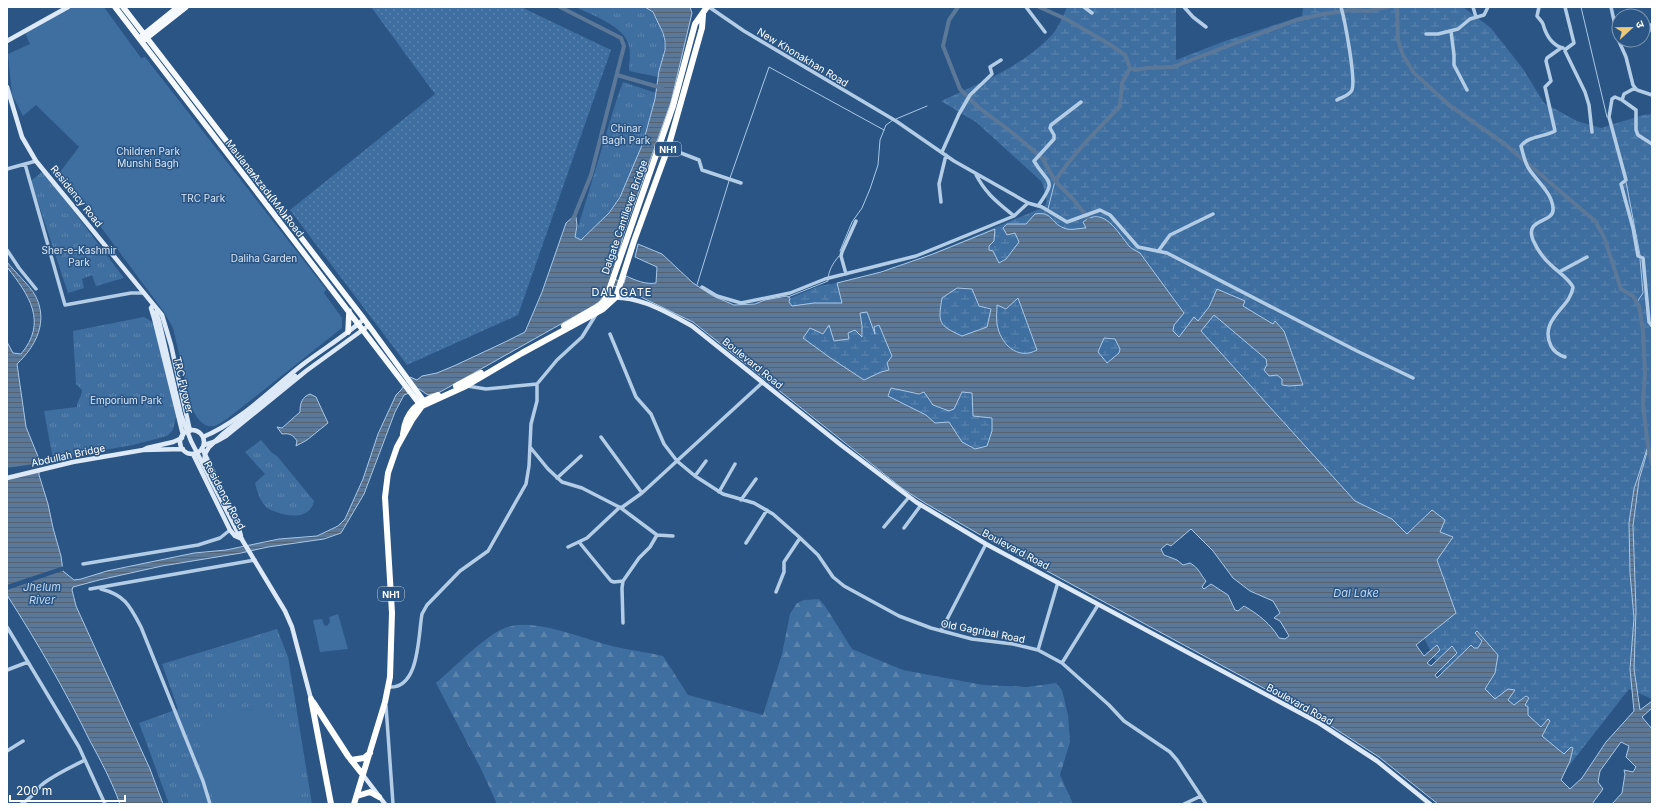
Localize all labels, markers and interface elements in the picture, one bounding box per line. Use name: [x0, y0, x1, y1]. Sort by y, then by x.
north arrow: [1611, 8, 1651, 48]
text: उ: [1633, 19, 1648, 30]
street label: New Khonakhan Road: [755, 25, 851, 89]
park label: Chinar Bagh Park: [602, 122, 651, 146]
street label: Maulana Azad (MA) Road: [223, 137, 307, 239]
road number: NH1: [655, 142, 681, 156]
park label: Children Park Munshi Bagh: [116, 145, 180, 169]
street label: Dalgate Cantilever Bridge: [599, 158, 649, 276]
street label: Residency Road: [48, 163, 106, 229]
park label: TRC Park: [181, 192, 226, 204]
park label: Sher-e-Kashmir Park: [41, 244, 117, 268]
park label: Daliha Garden: [231, 252, 297, 264]
district label: DAL GATE: [592, 285, 652, 299]
street label: Boulevard Road: [720, 335, 786, 391]
street label: TRC Flyover: [172, 356, 196, 415]
park label: Emporium Park: [90, 394, 163, 406]
street label: Abdullah Bridge: [30, 441, 106, 469]
street label: Residency Road: [202, 459, 248, 531]
street label: Boulevard Road: [980, 526, 1052, 572]
water label: Jhelum River: [23, 580, 61, 607]
water label: Dal Lake: [1333, 586, 1379, 600]
road number: NH1: [378, 587, 404, 601]
street label: Old Gagribal Road: [940, 617, 1026, 645]
street label: Boulevard Road: [1265, 681, 1335, 727]
scale bar: [10, 777, 125, 803]
text: 200 m: [16, 783, 52, 798]

